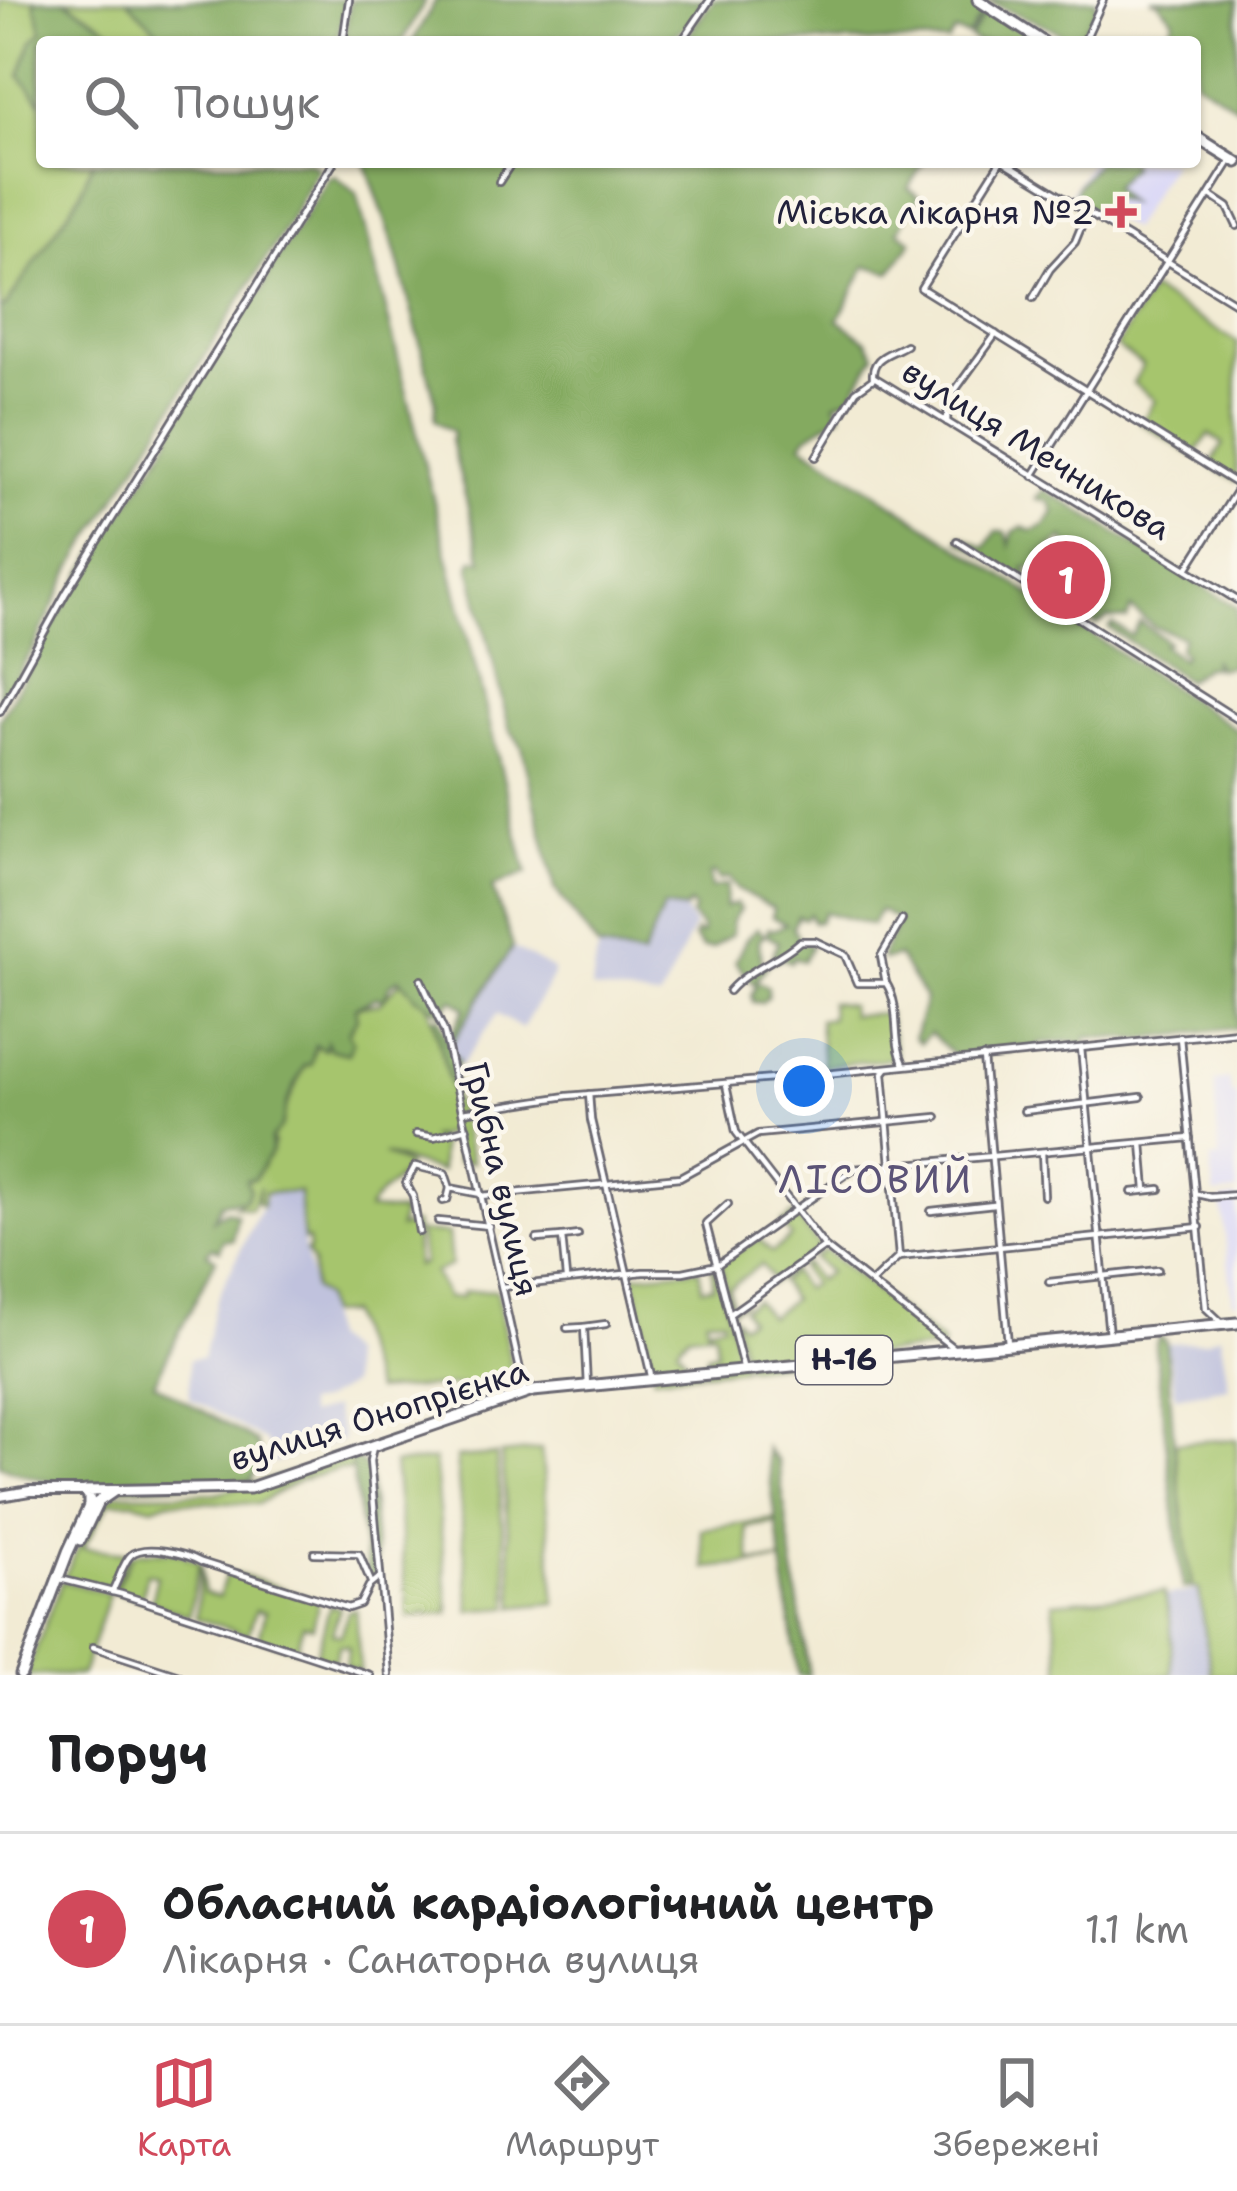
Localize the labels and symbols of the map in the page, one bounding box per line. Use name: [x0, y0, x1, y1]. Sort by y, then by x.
place label: Міська лікарня №2: [776, 190, 1094, 235]
marker: Міська лікарня №2: [1105, 196, 1137, 228]
street label: вулиця Мечникова: [894, 348, 1180, 550]
pin: 1: [1027, 535, 1105, 625]
your location: [774, 1056, 834, 1116]
street label: Грибна вулиця: [453, 1058, 550, 1301]
district label: ЛІСОВИЙ: [778, 1153, 974, 1205]
road number: Н-16: [796, 1336, 892, 1384]
street label: вулиця Онопрієнка: [225, 1348, 534, 1481]

